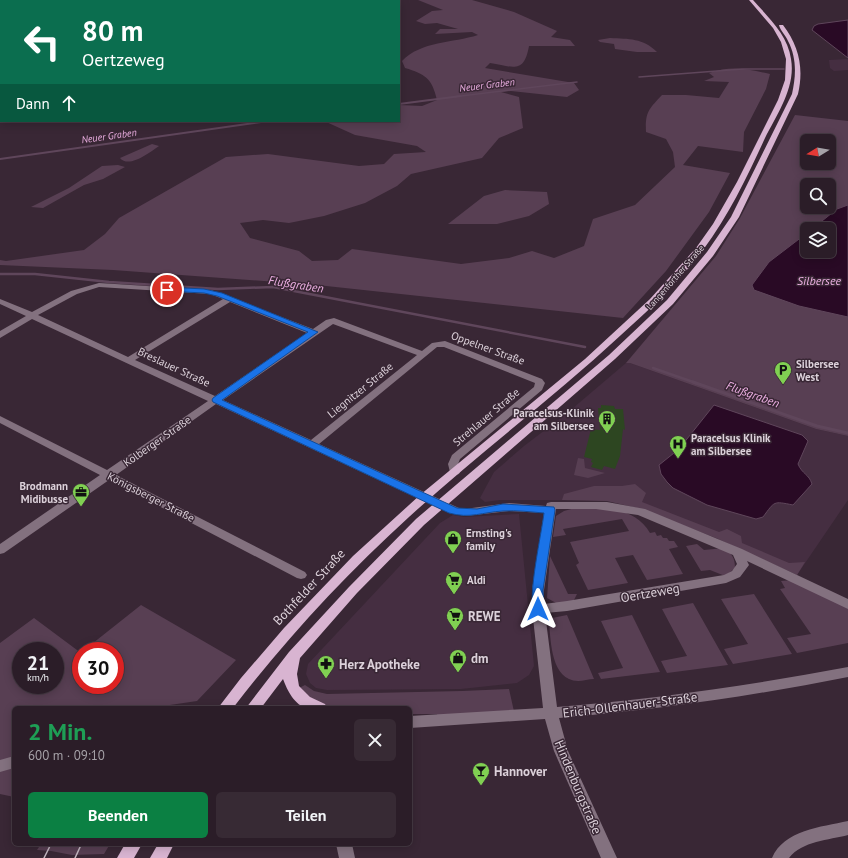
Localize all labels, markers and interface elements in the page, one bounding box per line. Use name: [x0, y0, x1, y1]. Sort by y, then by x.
text: 80 m: [82, 12, 143, 49]
icon: left: [16, 16, 68, 68]
text: Oertzeweg: [82, 48, 165, 71]
water label: Neuer Graben: [459, 75, 515, 95]
icon: ahead: [58, 92, 80, 114]
text: Dann: [16, 94, 50, 113]
water label: Neuer Graben: [80, 126, 138, 146]
north arrow: [800, 134, 836, 170]
map controls: [800, 134, 836, 258]
button: search: [800, 178, 836, 214]
button: layers: [800, 222, 836, 258]
street label: Langenforther Straße: [644, 242, 706, 312]
water label: Flußgraben: [267, 272, 325, 296]
pin: [150, 273, 184, 307]
water label: Silbersee: [797, 273, 841, 288]
icon: arrive: [156, 279, 178, 301]
street label: Oppelner Straße: [449, 328, 527, 368]
street label: Breslauer Straße: [136, 344, 213, 390]
place label: Silbersee West: [796, 357, 840, 384]
street label: Liegnitzer Straße: [324, 359, 396, 421]
parking icon: Silbersee West: [773, 360, 793, 385]
water label: Flußgraben: [724, 377, 782, 411]
street label: Strehlauer Straße: [450, 385, 522, 449]
place label: Paracelsus-Klinik am Silbersee: [513, 406, 595, 433]
building icon: Paracelsus-Klinik am Silbersee: [597, 409, 617, 434]
street label: Kolberger Straße: [120, 412, 194, 470]
place label: Paracelsus Klinik am Silbersee: [691, 431, 771, 458]
hospital icon: Paracelsus Klinik am Silbersee: [668, 434, 688, 459]
street label: Königsberger Straße: [105, 469, 197, 525]
place label: Brodmann Midibusse: [20, 479, 68, 506]
office icon: Brodmann Midibusse: [71, 482, 91, 507]
place label: Ernsting's family: [466, 526, 512, 553]
shop icon: Ernsting's family: [443, 529, 463, 554]
street label: Bothfelder Straße: [269, 545, 349, 629]
supermarket icon: Aldi: [444, 570, 464, 595]
place label: Aldi: [467, 573, 486, 587]
street label: Oertzeweg: [619, 579, 681, 607]
position arrow: [517, 588, 559, 630]
supermarket icon: REWE: [445, 606, 465, 631]
place label: REWE: [468, 608, 501, 625]
speed limit sign: 30: [72, 642, 124, 694]
shop icon: dm: [448, 648, 468, 673]
text: 21: [27, 650, 49, 676]
place label: dm: [471, 650, 488, 667]
pharmacy icon: Herz Apotheke: [316, 654, 336, 679]
place label: Herz Apotheke: [339, 656, 420, 673]
text: km/h: [27, 671, 49, 684]
street label: Erich-Ollenhauer-Straße: [562, 688, 698, 722]
text: 2 Min.: [28, 716, 92, 747]
button: close: [354, 719, 396, 761]
street label: Hindenburgstraße: [551, 737, 605, 837]
text: 600 m · 09:10: [28, 747, 105, 764]
bar icon: Hannover: [471, 761, 491, 786]
place label: Hannover: [494, 763, 548, 780]
button: Beenden: [28, 792, 208, 838]
button: Teilen: [216, 792, 396, 838]

